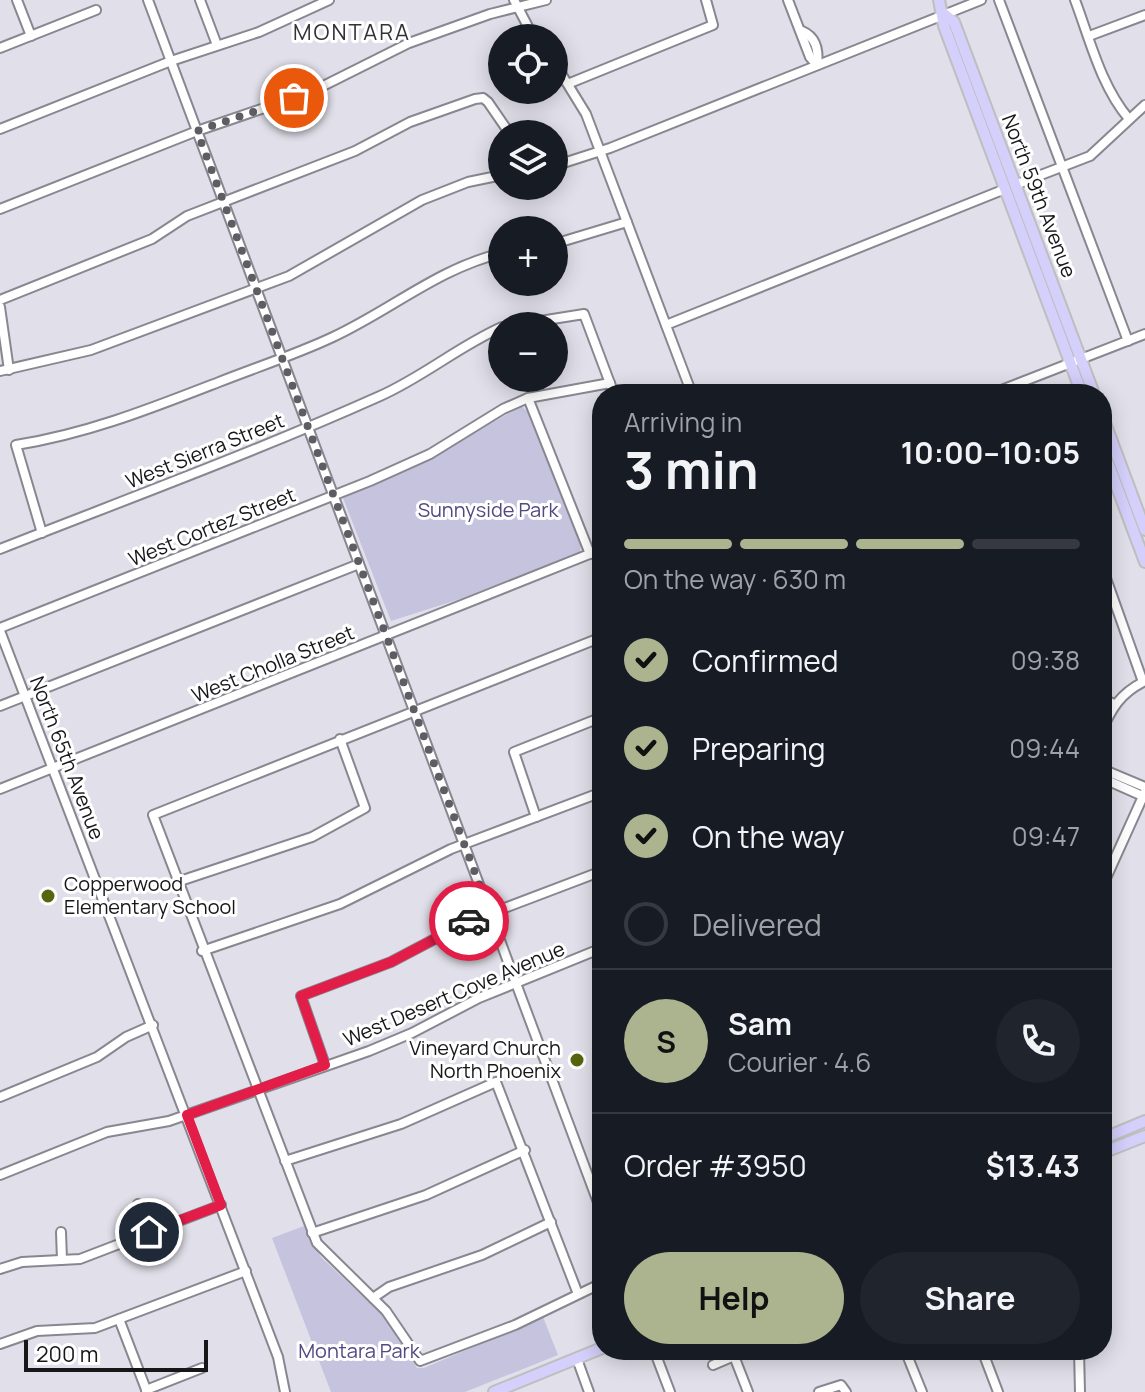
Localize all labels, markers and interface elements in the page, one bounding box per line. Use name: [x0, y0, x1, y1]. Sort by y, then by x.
district label: MONTARA: [293, 17, 411, 47]
map controls: [488, 24, 568, 392]
button: locate: [488, 24, 568, 104]
pin: [260, 64, 328, 132]
icon: bag: [272, 76, 316, 120]
street label: North 59th Avenue: [996, 110, 1083, 281]
button: layers: [488, 120, 568, 200]
button: +: [488, 216, 568, 296]
button: −: [488, 312, 568, 392]
text: Arriving in: [624, 404, 742, 440]
street label: West Sierra Street: [122, 406, 288, 495]
text: 10:00–10:05: [901, 432, 1080, 473]
text: 3 min: [624, 434, 759, 505]
street label: West Cortez Street: [124, 481, 299, 572]
park label: Sunnyside Park: [418, 496, 559, 523]
text: On the way · 630 m: [624, 561, 846, 597]
street label: West Cholla Street: [188, 619, 358, 708]
icon: check: [624, 638, 668, 682]
text: Confirmed: [692, 640, 839, 681]
text: 09:38: [1011, 642, 1080, 678]
street label: North 65th Avenue: [24, 672, 111, 843]
icon: check: [624, 726, 668, 770]
text: Preparing: [692, 728, 826, 769]
text: 09:44: [1009, 730, 1080, 766]
icon: check: [624, 814, 668, 858]
text: On the way: [692, 816, 845, 857]
text: 09:47: [1012, 818, 1080, 854]
place label: Copperwood Elementary School: [64, 870, 236, 920]
courier: [429, 881, 509, 961]
marker: Copperwood Elementary School: [39, 887, 57, 905]
icon: car: [447, 899, 491, 943]
text: Delivered: [692, 904, 822, 945]
street label: West Desert Cove Avenue: [339, 935, 569, 1052]
button: phone: [996, 999, 1080, 1083]
text: Sam: [728, 1003, 792, 1044]
text: S: [656, 1021, 676, 1062]
place label: Vineyard Church North Phoenix: [409, 1034, 561, 1084]
text: Courier · 4.6: [728, 1044, 871, 1080]
marker: Vineyard Church North Phoenix: [568, 1051, 586, 1069]
text: Order #3950: [624, 1145, 807, 1186]
text: $13.43: [986, 1145, 1080, 1186]
pin: [115, 1198, 183, 1266]
icon: home: [127, 1210, 171, 1254]
button: Help: [624, 1252, 844, 1344]
button: Share: [860, 1252, 1080, 1344]
scale bar: [24, 1336, 208, 1372]
park label: Montara Park: [298, 1337, 421, 1364]
text: 200 m: [36, 1339, 98, 1369]

